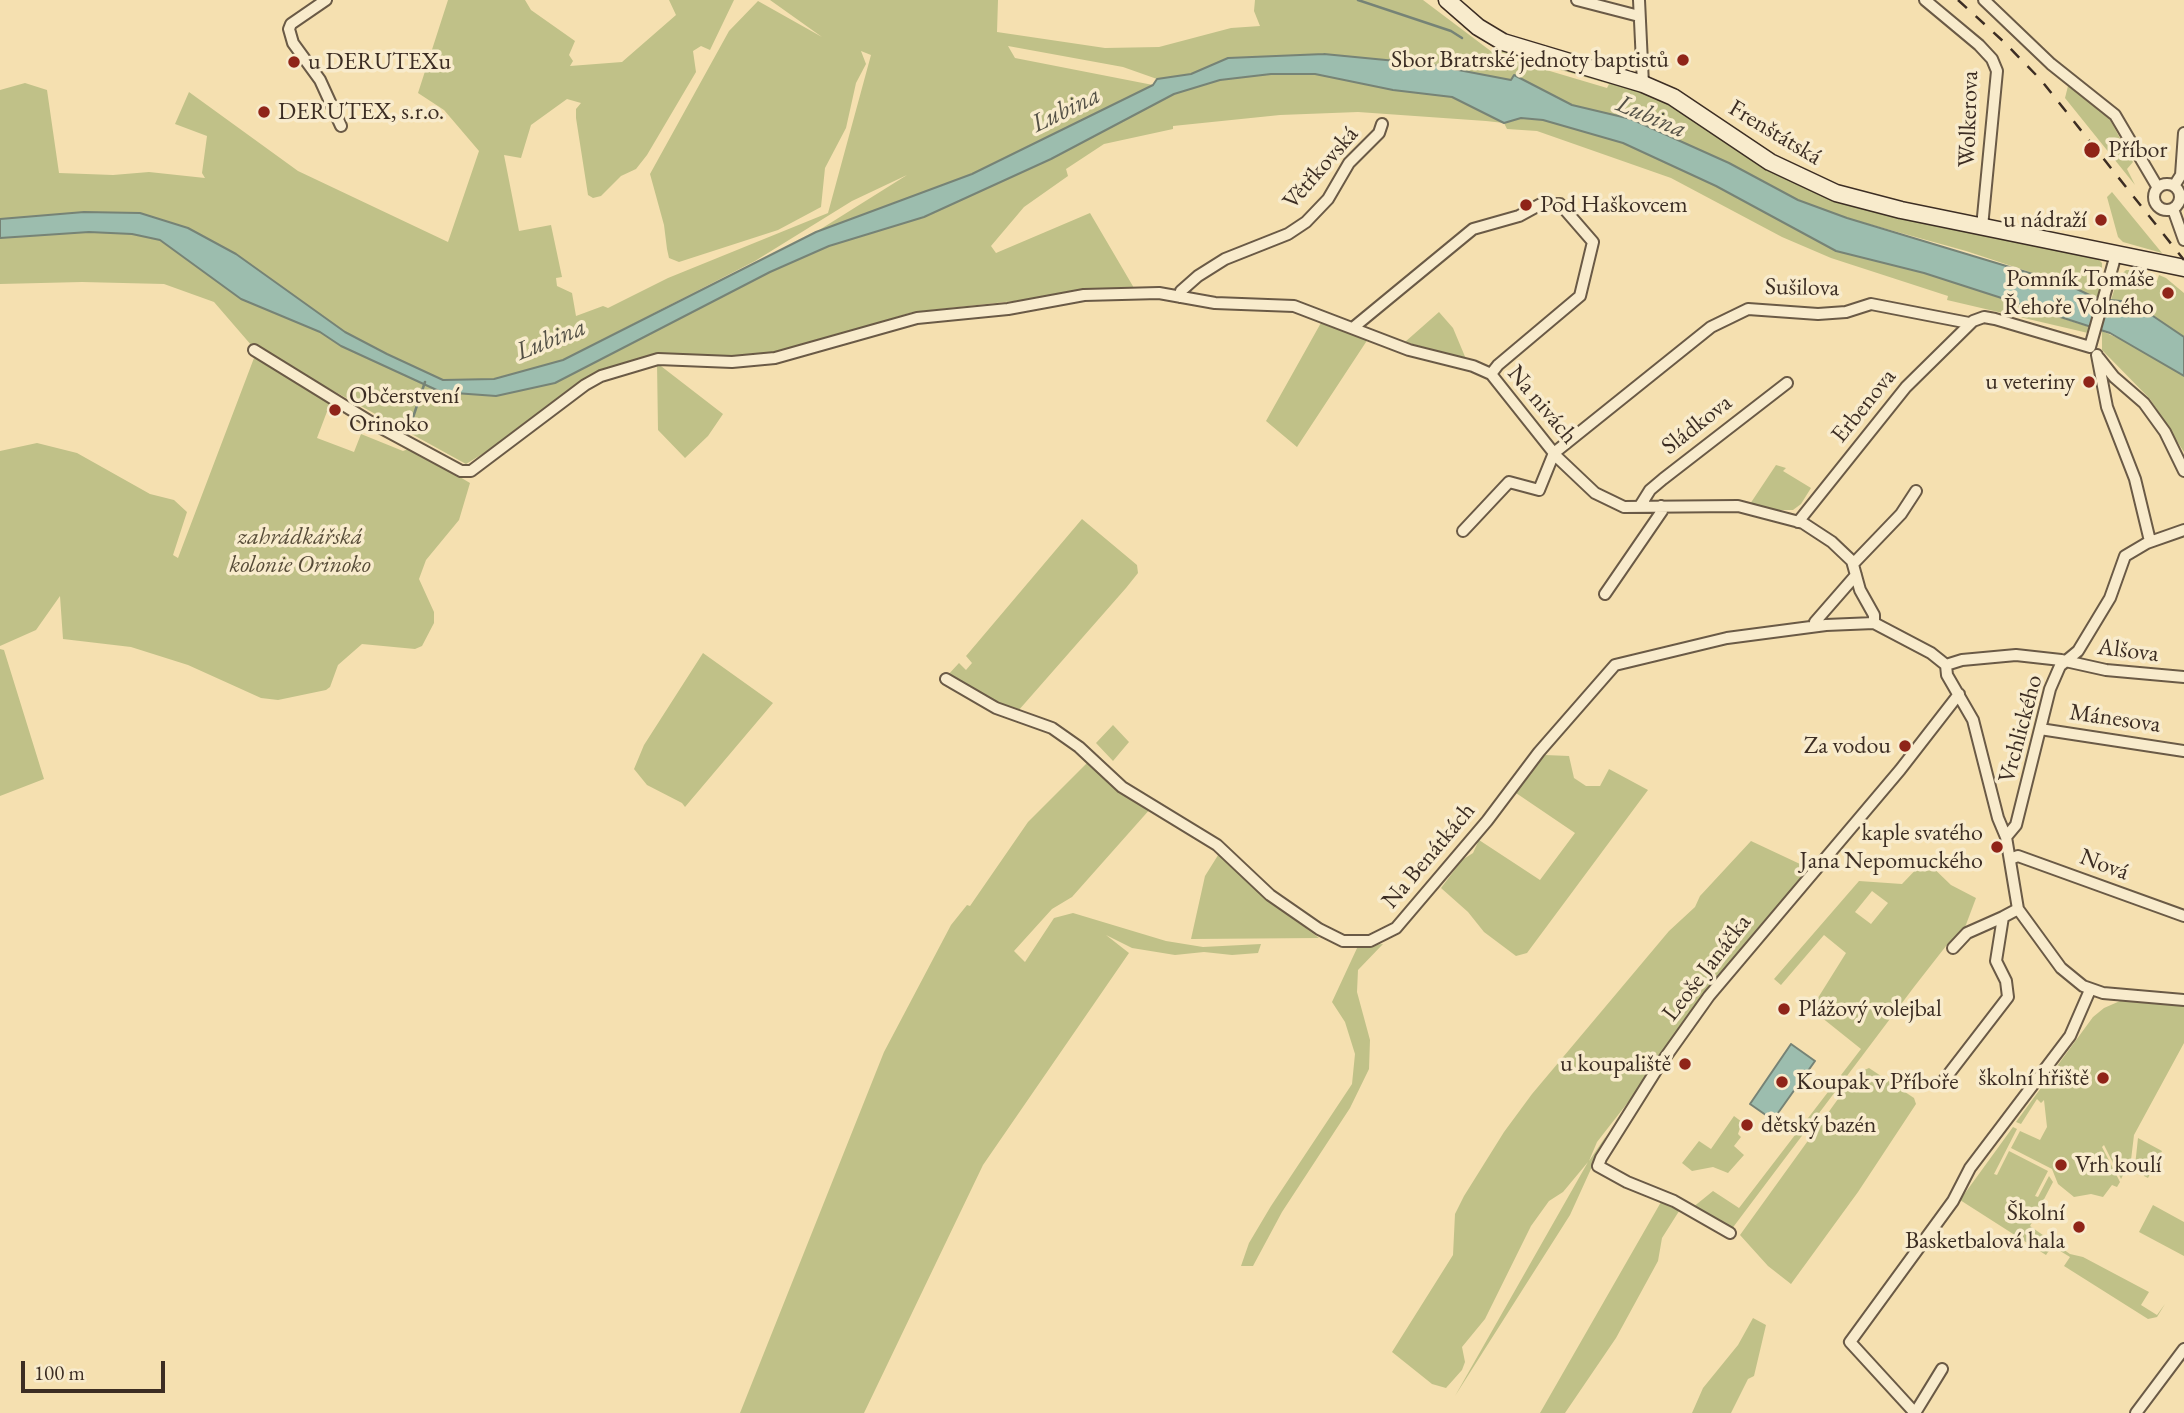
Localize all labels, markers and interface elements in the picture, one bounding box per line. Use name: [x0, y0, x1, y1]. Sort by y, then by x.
place label: Sbor Bratrské jednoty baptistů: [1391, 46, 1669, 74]
place label: u DERUTEXu: [308, 48, 451, 76]
marker: Sbor Bratrské jednoty baptistů: [1675, 52, 1691, 68]
marker: u DERUTEXu: [286, 54, 302, 70]
street label: Wolkerova: [1953, 70, 1985, 168]
water label: Lubina: [1026, 80, 1106, 140]
water label: Lubina: [1611, 88, 1691, 146]
street label: Frenštátská: [1723, 94, 1827, 172]
place label: DERUTEX, s.r.o.: [278, 98, 444, 126]
marker: DERUTEX, s.r.o.: [256, 104, 272, 120]
street label: Větřkovská: [1277, 121, 1365, 215]
place label: Příbor: [2108, 136, 2167, 164]
marker: Příbor: [2082, 140, 2102, 160]
place label: Pod Haškovcem: [1540, 191, 1688, 219]
marker: Pod Haškovcem: [1518, 197, 1534, 213]
place label: u nádraží: [2003, 206, 2087, 234]
marker: u nádraží: [2093, 212, 2109, 228]
place label: Pomník Tomáše Řehoře Volného: [2004, 265, 2154, 321]
street label: Sušilova: [1765, 273, 1839, 303]
marker: Pomník Tomáše Řehoře Volného: [2160, 285, 2176, 301]
water label: Lubina: [511, 312, 591, 368]
street label: Na nivách: [1501, 360, 1583, 450]
street label: Erbenova: [1825, 363, 1903, 449]
place label: u veteriny: [1985, 368, 2075, 396]
marker: u veteriny: [2081, 374, 2097, 390]
place label: Občerstvení Orinoko: [349, 382, 459, 438]
street label: Sládkova: [1656, 389, 1738, 461]
marker: Občerstvení Orinoko: [327, 402, 343, 418]
park label: zahrádkářská kolonie Orinoko: [229, 523, 371, 579]
street label: Alšova: [2096, 633, 2160, 669]
street label: Vrchlického: [1993, 672, 2049, 786]
street label: Mánesova: [2068, 698, 2162, 740]
place label: Za vodou: [1804, 732, 1891, 760]
marker: Za vodou: [1897, 738, 1913, 754]
street label: Na Benátkách: [1376, 797, 1482, 915]
place label: kaple svatého Jana Nepomuckého: [1800, 819, 1983, 875]
marker: kaple svatého Jana Nepomuckého: [1989, 839, 2005, 855]
street label: Nová: [2075, 843, 2133, 887]
street label: Leoše Janáčka: [1656, 909, 1758, 1027]
place label: Plážový volejbal: [1798, 995, 1942, 1023]
marker: Plážový volejbal: [1776, 1001, 1792, 1017]
place label: u koupaliště: [1560, 1050, 1671, 1078]
marker: u koupaliště: [1677, 1056, 1693, 1072]
place label: školní hřiště: [1978, 1064, 2089, 1092]
place label: Koupak v Příboře: [1796, 1068, 1959, 1096]
marker: školní hřiště: [2095, 1070, 2111, 1086]
marker: Koupak v Příboře: [1774, 1074, 1790, 1090]
place label: dětský bazén: [1761, 1111, 1876, 1139]
marker: dětský bazén: [1739, 1117, 1755, 1133]
place label: Vrh koulí: [2075, 1151, 2162, 1179]
marker: Vrh koulí: [2053, 1157, 2069, 1173]
place label: Školní Basketbalová hala: [1905, 1199, 2065, 1255]
marker: Školní Basketbalová hala: [2071, 1219, 2087, 1235]
scale bar: [24, 1346, 168, 1390]
text: 100 m: [34, 1359, 85, 1386]

